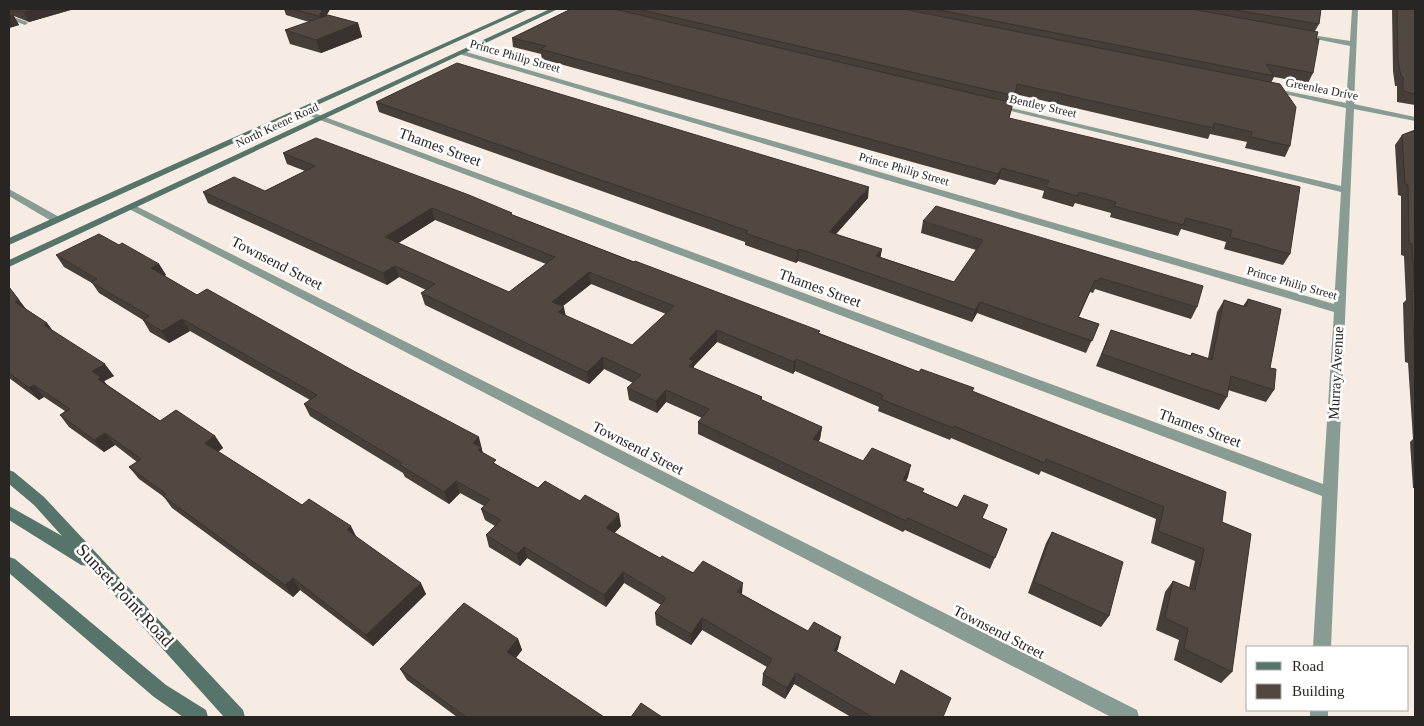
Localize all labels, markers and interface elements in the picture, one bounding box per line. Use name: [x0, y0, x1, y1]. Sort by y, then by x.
street label: Prince Philip Street: [468, 36, 562, 76]
street label: Greenlea Drive: [1285, 75, 1359, 103]
street label: Bentley Street: [1008, 91, 1078, 121]
street label: North Keene Road: [233, 100, 321, 150]
street label: Thames Street: [397, 125, 484, 170]
street label: Prince Philip Street: [857, 149, 951, 189]
street label: Townsend Street: [229, 233, 326, 293]
street label: Prince Philip Street: [1245, 263, 1339, 303]
street label: Thames Street: [777, 266, 864, 311]
street label: Murray Avenue: [1326, 326, 1346, 420]
street label: Thames Street: [1157, 406, 1244, 451]
street label: Townsend Street: [590, 418, 687, 478]
street label: Sunset Point Road: [72, 540, 178, 650]
street label: Townsend Street: [951, 602, 1048, 662]
legend: [1246, 646, 1409, 711]
text: Road: [1292, 658, 1324, 674]
text: Building: [1292, 683, 1345, 699]

